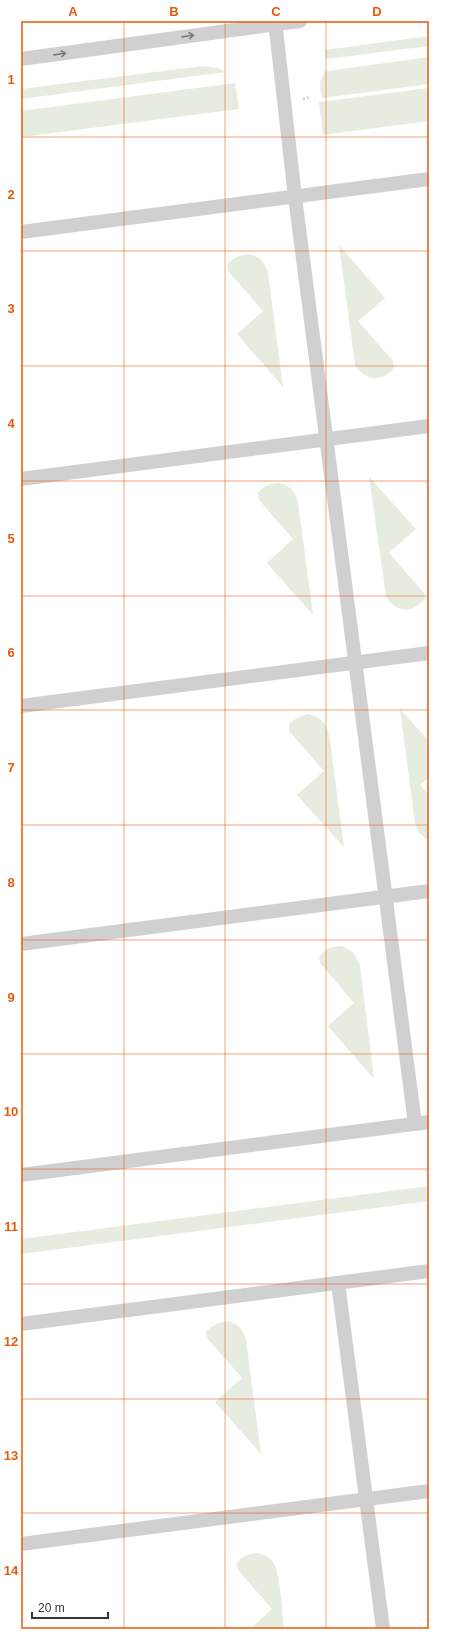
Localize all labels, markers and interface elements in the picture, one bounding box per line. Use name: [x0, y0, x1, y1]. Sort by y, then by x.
text: A: [68, 4, 78, 19]
text: B: [169, 4, 179, 19]
text: C: [271, 4, 281, 19]
text: D: [372, 4, 382, 19]
one-way arrow: [181, 32, 194, 40]
one-way arrow: [53, 50, 66, 58]
text: 1: [7, 72, 15, 87]
text: 2: [7, 187, 15, 202]
text: 3: [7, 301, 15, 316]
text: 4: [7, 416, 15, 431]
text: 5: [7, 531, 15, 546]
text: 6: [7, 645, 15, 660]
text: 7: [7, 760, 15, 775]
text: 8: [7, 875, 15, 890]
text: 9: [7, 990, 15, 1005]
text: 10: [4, 1104, 18, 1119]
text: 11: [4, 1219, 18, 1234]
text: 12: [4, 1334, 18, 1349]
text: 13: [4, 1448, 18, 1463]
text: 14: [4, 1563, 19, 1578]
scale bar: [32, 1594, 108, 1620]
text: 20 m: [38, 1601, 65, 1615]

